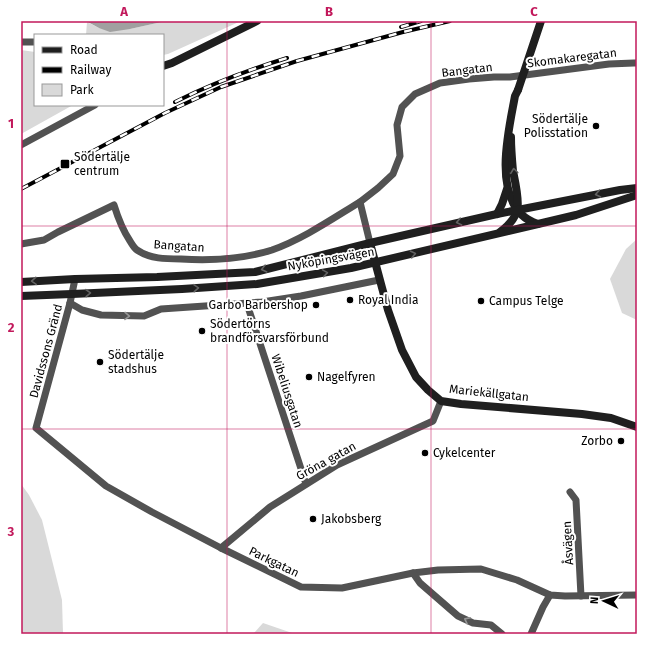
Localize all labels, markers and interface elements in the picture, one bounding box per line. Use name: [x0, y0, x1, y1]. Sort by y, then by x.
text: A: [119, 4, 128, 19]
text: B: [325, 4, 333, 19]
text: C: [530, 4, 538, 19]
legend: [34, 34, 164, 106]
text: Road: [70, 43, 98, 57]
street label: Skomakaregatan: [526, 46, 618, 70]
street label: Bangatan: [441, 60, 493, 80]
text: Railway: [70, 63, 111, 77]
text: Park: [70, 83, 94, 97]
place label: Södertälje Polisstation: [524, 112, 588, 140]
text: 1: [8, 116, 14, 131]
marker: Södertälje Polisstation: [591, 121, 601, 131]
place label: Södertälje centrum: [74, 150, 130, 178]
marker: Södertälje centrum: [59, 158, 71, 170]
one-way arrow: [509, 168, 518, 174]
one-way arrow: [595, 190, 602, 198]
one-way arrow: [456, 218, 462, 226]
street label: Bangatan: [153, 237, 205, 255]
street label: Nyköpingsvägen: [286, 244, 376, 274]
one-way arrow: [409, 250, 416, 259]
one-way arrow: [261, 265, 267, 273]
one-way arrow: [322, 269, 328, 278]
one-way arrow: [31, 277, 37, 286]
one-way arrow: [193, 284, 199, 293]
one-way arrow: [85, 289, 91, 297]
place label: Royal India: [358, 293, 419, 307]
place label: Campus Telge: [489, 294, 564, 308]
marker: Royal India: [345, 295, 355, 305]
marker: Campus Telge: [476, 296, 486, 306]
place label: Garbo Barbershop: [209, 298, 308, 312]
marker: Garbo Barbershop: [311, 300, 321, 310]
street label: Davidssons Gränd: [27, 302, 65, 400]
one-way arrow: [124, 312, 130, 320]
place label: Södertörns brandförsvarsförbund: [210, 317, 329, 345]
text: 2: [8, 320, 15, 335]
marker: Södertörns brandförsvarsförbund: [197, 326, 207, 336]
place label: Södertälje stadshus: [108, 348, 164, 376]
street label: Wibeliusgatan: [268, 352, 306, 430]
marker: Södertälje stadshus: [95, 357, 105, 367]
place label: Nagelfyren: [317, 370, 375, 384]
marker: Nagelfyren: [304, 372, 314, 382]
street label: Mariekällgatan: [448, 382, 530, 404]
place label: Zorbo: [581, 434, 613, 448]
marker: Zorbo: [616, 436, 626, 446]
street label: Gröna gatan: [294, 439, 358, 483]
place label: Cykelcenter: [433, 446, 496, 460]
marker: Cykelcenter: [420, 448, 430, 458]
place label: Jakobsberg: [321, 512, 382, 526]
marker: Jakobsberg: [308, 514, 318, 524]
street label: Åsvägen: [558, 521, 576, 565]
text: 3: [7, 524, 15, 539]
street label: Parkgatan: [247, 544, 301, 580]
north arrow: [584, 581, 624, 621]
text: N: [588, 596, 601, 604]
one-way arrow: [464, 617, 471, 625]

